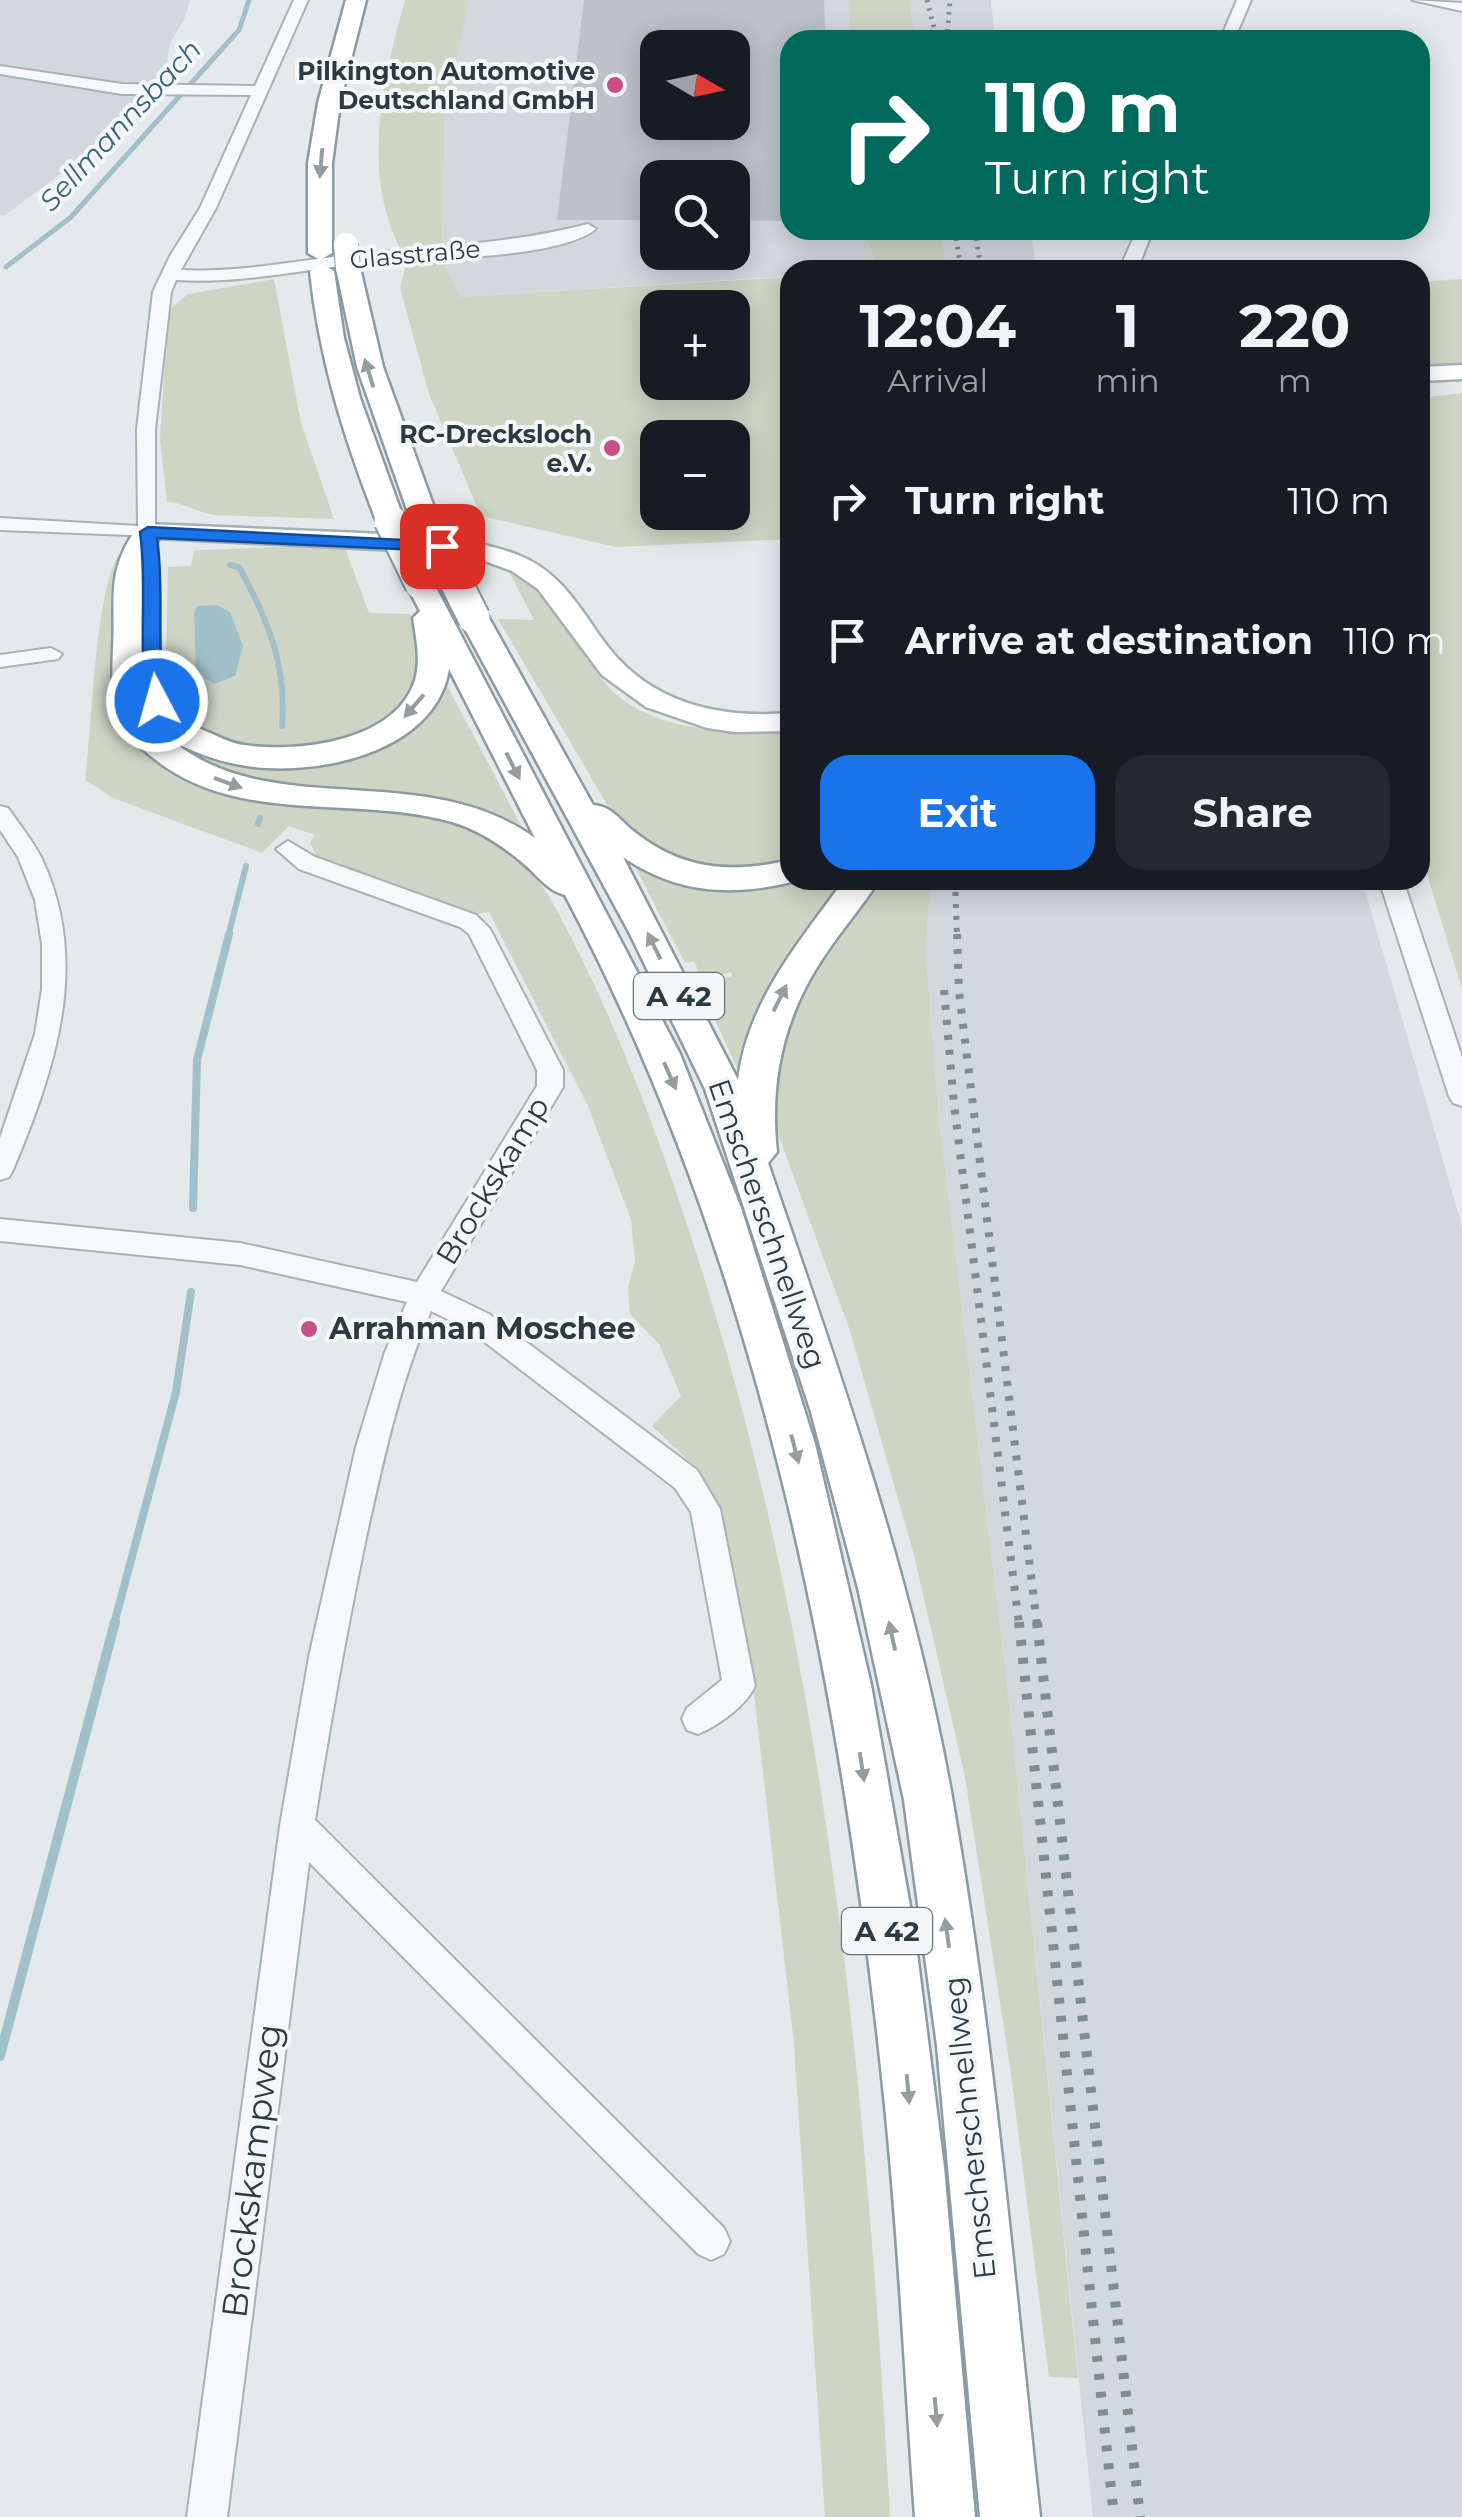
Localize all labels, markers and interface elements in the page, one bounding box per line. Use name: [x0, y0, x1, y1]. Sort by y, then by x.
north arrow: [640, 30, 750, 140]
map controls: [640, 30, 750, 530]
water label: Sellmannsbach: [32, 32, 208, 218]
place label: Pilkington Automotive Deutschland GmbH: [297, 56, 595, 115]
text: 110 m: [985, 64, 1181, 150]
icon: right: [820, 70, 950, 200]
marker: Pilkington Automotive Deutschland GmbH: [604, 74, 626, 96]
one-way arrow: [313, 148, 329, 180]
text: Turn right: [985, 150, 1210, 205]
button: search: [640, 160, 750, 270]
street label: Glasstraße: [348, 233, 482, 275]
text: 12:04: [859, 289, 1016, 362]
text: 1: [1116, 289, 1139, 362]
text: 220: [1239, 289, 1351, 362]
button: +: [640, 290, 750, 400]
one-way arrow: [361, 358, 376, 388]
text: Arrival: [887, 361, 988, 400]
text: min: [1095, 361, 1160, 400]
text: m: [1278, 361, 1312, 400]
place label: RC-Drecksloch e.V.: [399, 419, 592, 478]
button: −: [640, 420, 750, 530]
marker: RC-Drecksloch e.V.: [601, 437, 623, 459]
icon: right: [820, 473, 875, 528]
text: Turn right: [905, 477, 1104, 524]
text: 110 m: [1287, 477, 1390, 524]
pin: [400, 504, 485, 589]
icon: arrive: [415, 519, 470, 574]
icon: arrive: [820, 613, 875, 668]
text: Arrive at destination: [905, 617, 1313, 664]
text: 110 m: [1343, 617, 1446, 664]
position arrow: [105, 649, 209, 753]
one-way arrow: [403, 693, 425, 718]
one-way arrow: [504, 752, 521, 781]
button: Exit: [820, 755, 1095, 870]
button: Share: [1115, 755, 1390, 870]
one-way arrow: [213, 776, 243, 791]
one-way arrow: [646, 932, 663, 961]
road number: A 42: [634, 973, 724, 1019]
one-way arrow: [772, 983, 789, 1012]
one-way arrow: [662, 1062, 679, 1091]
street label: Emscherschnellweg: [700, 1074, 834, 1374]
street label: Brockskamp: [428, 1090, 557, 1271]
place label: Arrahman Moschee: [328, 1310, 636, 1347]
marker: Arrahman Moschee: [298, 1318, 320, 1340]
one-way arrow: [788, 1434, 804, 1465]
one-way arrow: [884, 1621, 899, 1652]
one-way arrow: [854, 1752, 870, 1783]
road number: A 42: [842, 1908, 932, 1954]
one-way arrow: [939, 1917, 955, 1948]
street label: Emscherschnellweg: [935, 1975, 1004, 2281]
street label: Brockskampweg: [212, 2022, 291, 2320]
one-way arrow: [901, 2073, 917, 2105]
one-way arrow: [929, 2397, 945, 2429]

